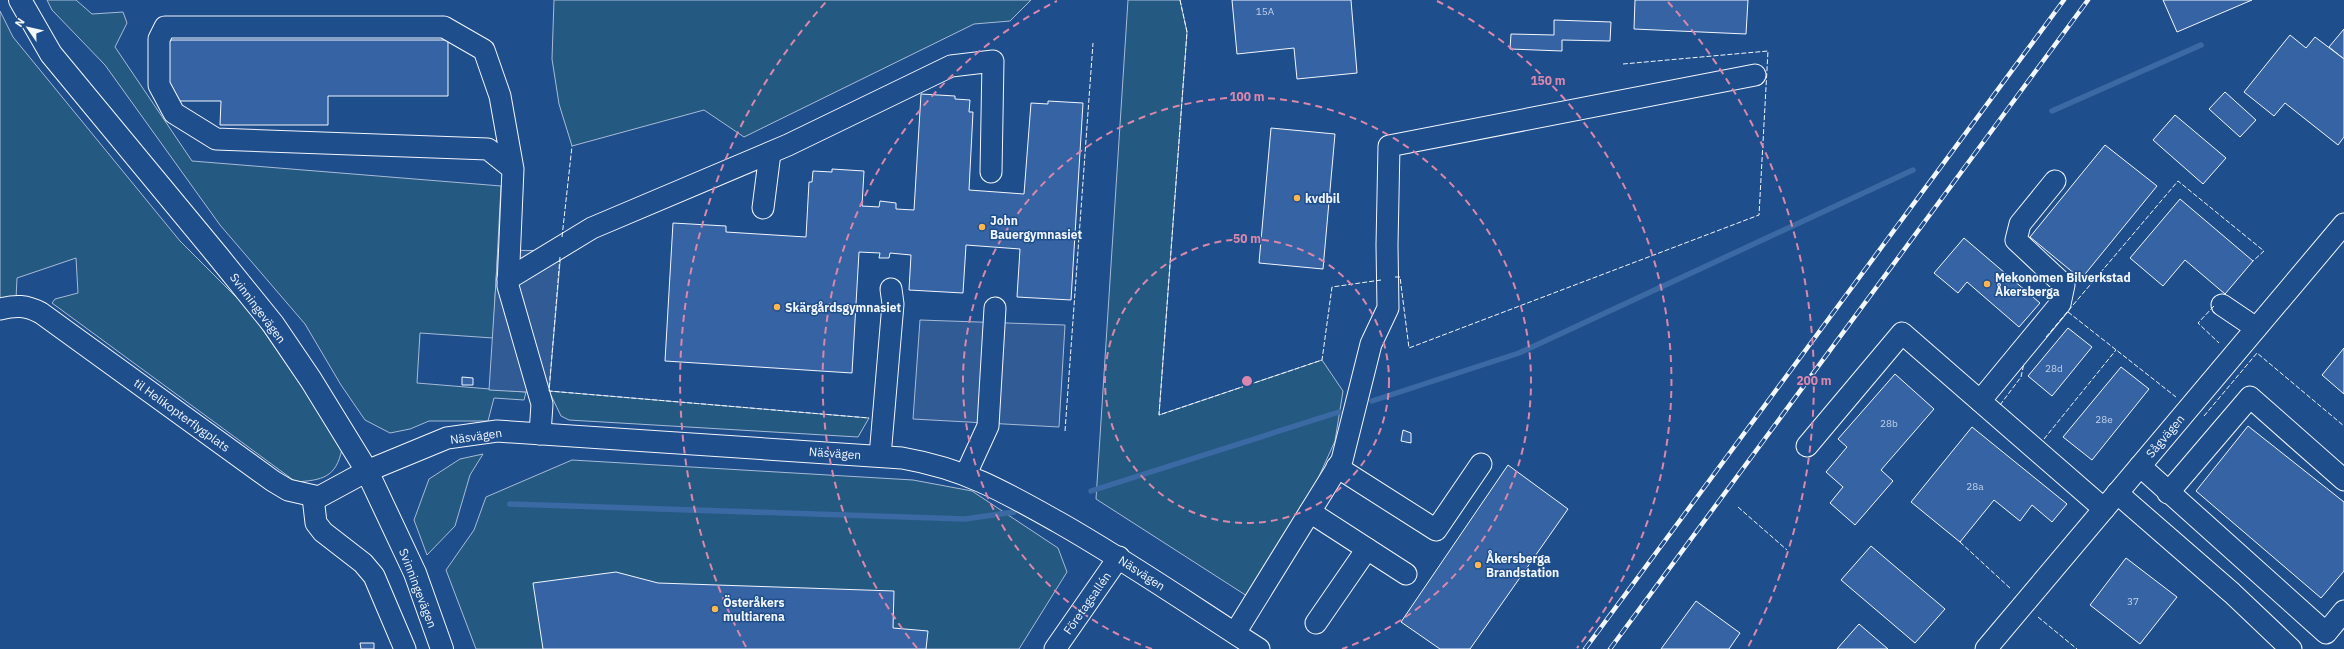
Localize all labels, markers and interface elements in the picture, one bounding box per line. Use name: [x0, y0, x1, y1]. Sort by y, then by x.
house number: 15A: [1256, 5, 1275, 18]
north arrow: [8, 8, 48, 48]
text: N: [12, 15, 28, 30]
text: 150 m: [1530, 73, 1566, 88]
text: 100 m: [1229, 89, 1265, 104]
place label: kvdbil: [1305, 191, 1340, 206]
marker: kvdbil: [1292, 193, 1302, 203]
place label: John Bauergymnasiet: [990, 213, 1082, 242]
marker: John Bauergymnasiet: [977, 222, 987, 232]
text: 50 m: [1233, 231, 1261, 246]
street label: Svinningevägen: [227, 270, 289, 346]
place label: Mekonomen Bilverkstad Åkersberga: [1995, 270, 2131, 299]
marker: Mekonomen Bilverkstad Åkersberga: [1982, 279, 1992, 289]
place label: Skärgårdsgymnasiet: [785, 300, 902, 315]
marker: Skärgårdsgymnasiet: [772, 302, 782, 312]
house number: 28d: [2045, 362, 2063, 375]
text: 200 m: [1796, 373, 1832, 388]
centre of rings: [1240, 374, 1254, 388]
street label: til Helikopterflygplats: [131, 375, 233, 455]
street label: Sågvägen: [2143, 411, 2187, 461]
house number: 28e: [2095, 413, 2113, 426]
house number: 28b: [1880, 417, 1898, 430]
street label: Näsvägen: [449, 425, 503, 447]
street label: Näsvägen: [808, 444, 862, 462]
house number: 28a: [1966, 480, 1984, 493]
street label: Svinningevägen: [396, 546, 440, 630]
place label: Åkersberga Brandstation: [1486, 550, 1559, 580]
street label: Näsvägen: [1116, 552, 1168, 594]
marker: Åkersberga Brandstation: [1473, 560, 1483, 570]
street label: Företagsallén: [1060, 569, 1114, 637]
place label: Österåkers multiarena: [723, 595, 785, 624]
house number: 37: [2127, 595, 2139, 608]
marker: Österåkers multiarena: [710, 604, 720, 614]

